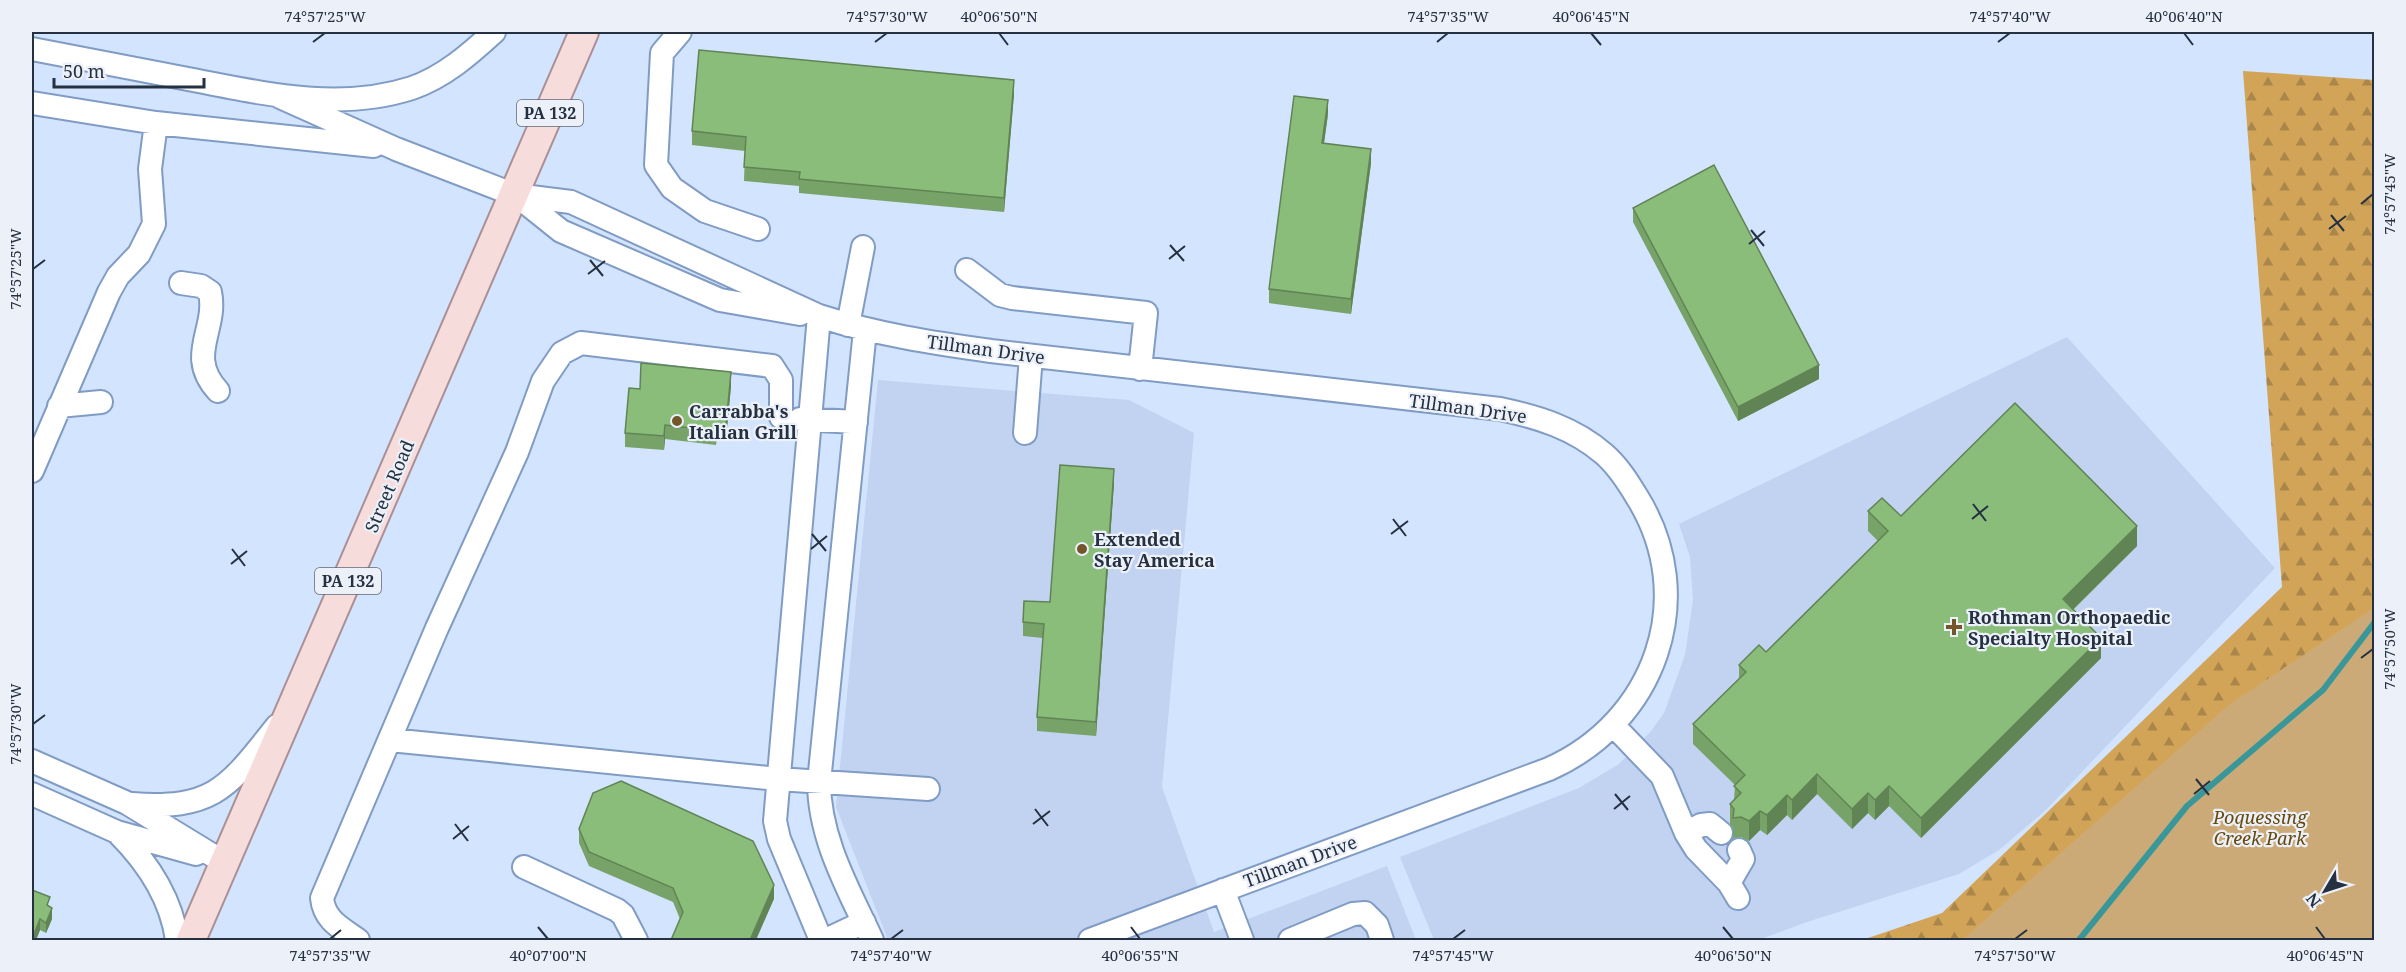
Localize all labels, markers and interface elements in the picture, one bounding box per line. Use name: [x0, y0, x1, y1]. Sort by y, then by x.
text: 74°57'25"W: [284, 6, 366, 26]
text: 74°57'30"W: [846, 6, 928, 26]
text: 40°06'50"N: [960, 6, 1038, 26]
text: 74°57'35"W: [1407, 6, 1489, 26]
text: 40°06'45"N: [1552, 6, 1630, 26]
text: 74°57'40"W: [1969, 6, 2051, 26]
text: 40°06'40"N: [2145, 6, 2223, 26]
scale bar: [54, 51, 204, 89]
text: 50 m: [63, 59, 105, 83]
road number: PA 132: [517, 100, 583, 126]
text: 74°57'45"W: [2379, 153, 2399, 235]
text: 74°57'25"W: [5, 228, 25, 310]
street label: Tillman Drive: [926, 329, 1046, 369]
street label: Tillman Drive: [1408, 388, 1528, 428]
place label: Carrabba's Italian Grill: [689, 399, 797, 444]
marker: Carrabba's Italian Grill: [670, 414, 684, 428]
street label: Street Road: [359, 436, 419, 536]
place label: Extended Stay America: [1094, 527, 1215, 572]
marker: Extended Stay America: [1075, 542, 1089, 556]
road number: PA 132: [315, 568, 381, 594]
place label: Rothman Orthopaedic Specialty Hospital: [1968, 605, 2171, 650]
text: 74°57'50"W: [2379, 608, 2399, 690]
marker: Rothman Orthopaedic Specialty Hospital: [1945, 618, 1963, 636]
text: 74°57'30"W: [5, 683, 25, 765]
park label: Poquessing Creek Park: [2212, 805, 2308, 850]
street label: Tillman Drive: [1240, 829, 1360, 893]
north arrow: [2295, 861, 2355, 921]
text: N: [2301, 888, 2326, 912]
text: 74°57'35"W: [289, 945, 371, 965]
text: 40°07'00"N: [509, 945, 587, 965]
text: 74°57'40"W: [850, 945, 932, 965]
text: 40°06'55"N: [1101, 945, 1179, 965]
text: 74°57'45"W: [1412, 945, 1494, 965]
text: 40°06'50"N: [1694, 945, 1772, 965]
text: 74°57'50"W: [1974, 945, 2056, 965]
text: 40°06'45"N: [2286, 945, 2364, 965]

